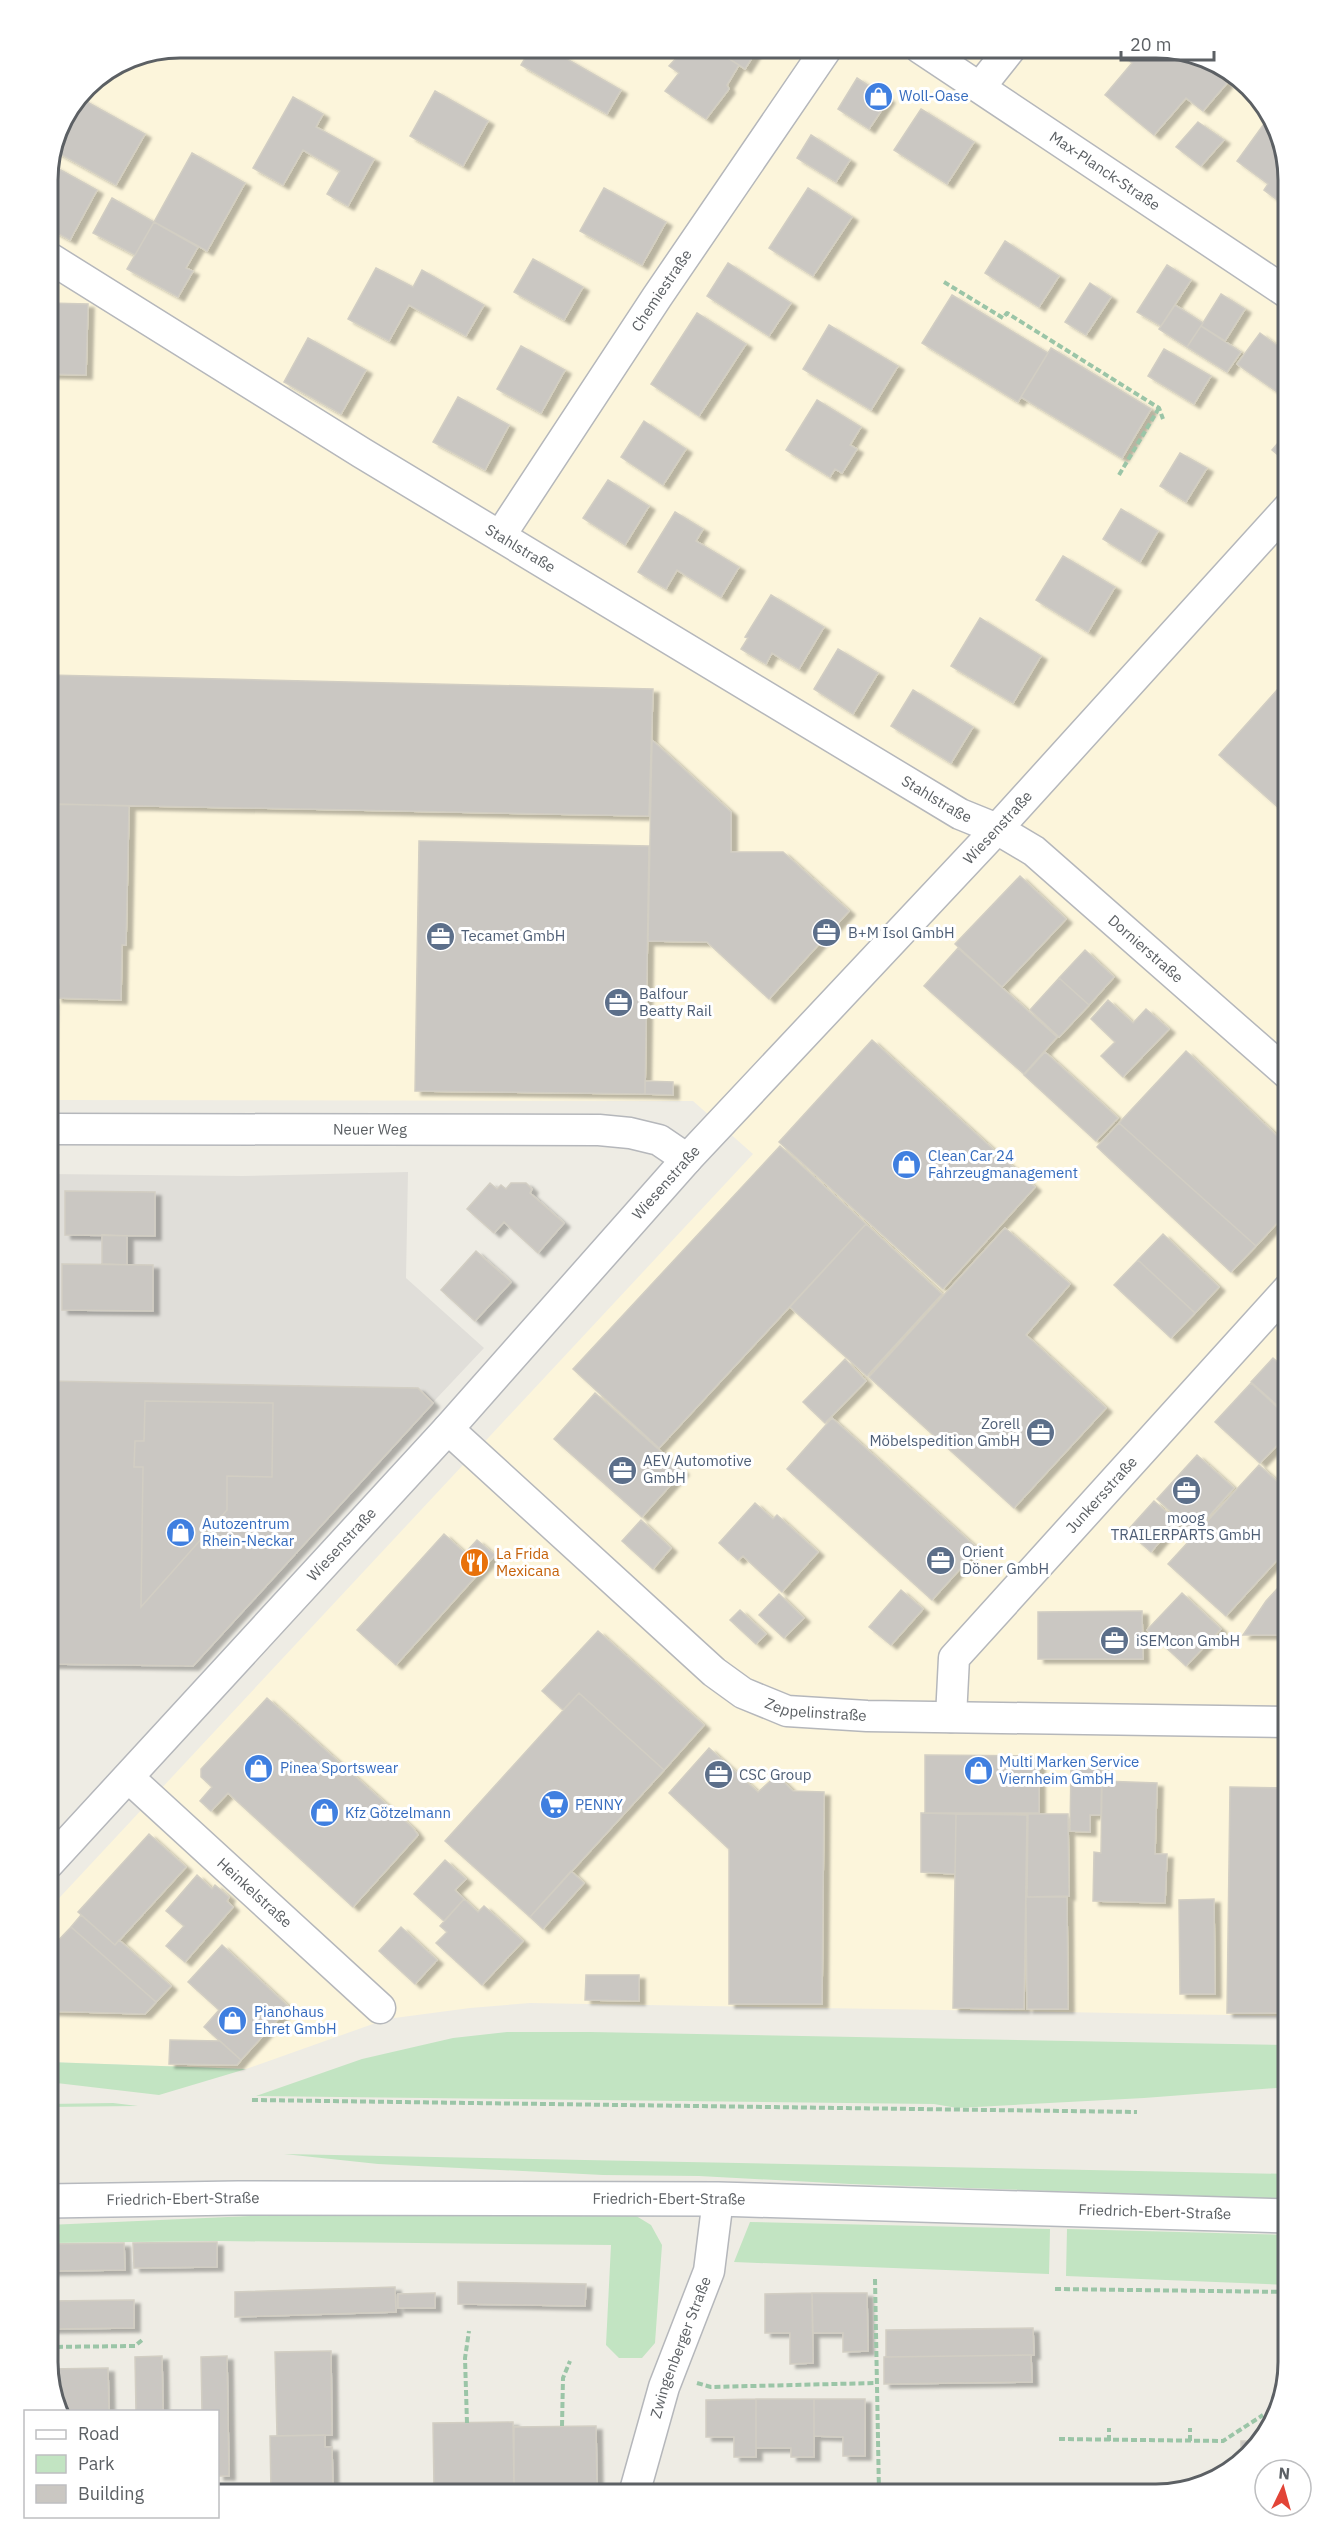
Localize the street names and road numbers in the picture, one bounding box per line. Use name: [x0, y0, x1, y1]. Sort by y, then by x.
street label: Max-Planck-Straße: [1046, 127, 1164, 214]
street label: Chemiestraße: [627, 245, 696, 335]
street label: Stahlstraße: [482, 520, 559, 577]
street label: Stahlstraße: [898, 771, 974, 827]
street label: Wiesenstraße: [959, 786, 1036, 868]
street label: Dornierstraße: [1104, 910, 1187, 987]
street label: Neuer Weg: [333, 1120, 407, 1139]
street label: Wiesenstraße: [628, 1141, 704, 1224]
street label: Junkersstraße: [1062, 1452, 1141, 1537]
street label: Wiesenstraße: [303, 1503, 380, 1585]
street label: Zeppelinstraße: [762, 1693, 867, 1725]
street label: Heinkelstraße: [213, 1853, 296, 1932]
street label: Friedrich-Ebert-Straße: [106, 2188, 259, 2209]
street label: Friedrich-Ebert-Straße: [592, 2189, 746, 2209]
street label: Friedrich-Ebert-Straße: [1078, 2200, 1232, 2223]
street label: Zwingenberger Straße: [646, 2274, 715, 2420]

